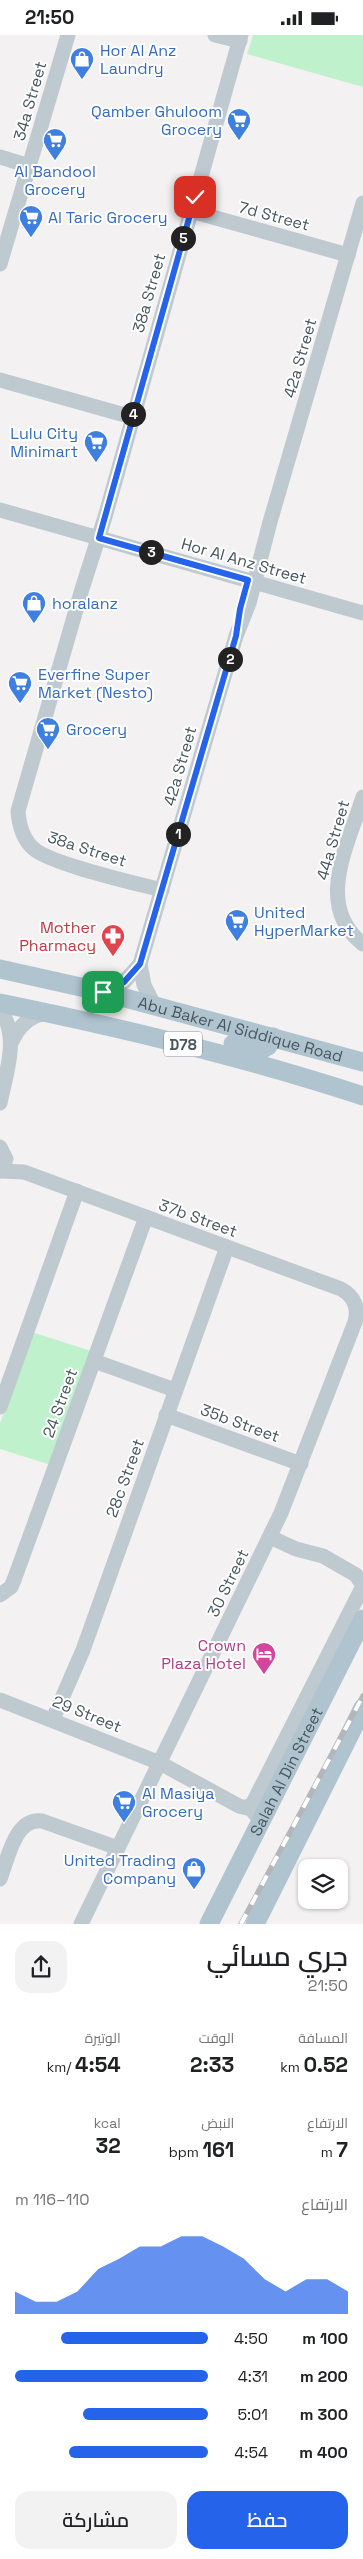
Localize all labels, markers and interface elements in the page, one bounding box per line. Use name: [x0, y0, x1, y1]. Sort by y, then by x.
text: 21:50: [25, 5, 74, 30]
place label: Hor Al Anz Laundry: [100, 40, 176, 79]
shop icon: Hor Al Anz Laundry: [69, 46, 95, 80]
street label: 34a Street: [9, 59, 51, 143]
place label: Qamber Ghuloom Grocery: [91, 101, 222, 140]
supermarket icon: Qamber Ghuloom Grocery: [226, 107, 252, 141]
supermarket icon: Al Bandool Grocery: [42, 127, 68, 161]
place label: Al Bandool Grocery: [14, 161, 96, 200]
pin: [174, 176, 216, 218]
icon: check: [181, 183, 209, 211]
street label: 7d Street: [236, 196, 312, 236]
supermarket icon: Al Taric Grocery: [18, 204, 44, 238]
place label: Al Taric Grocery: [48, 207, 168, 228]
pin: 5: [170, 225, 196, 251]
text: 5: [179, 229, 188, 247]
street label: 38a Street: [128, 251, 170, 335]
street label: 42a Street: [279, 316, 321, 400]
pin: 4: [120, 401, 146, 427]
text: 4: [129, 405, 138, 423]
place label: Lulu City Minimart: [10, 423, 78, 462]
supermarket icon: Lulu City Minimart: [83, 429, 109, 463]
street label: Hor Al Anz Street: [179, 533, 309, 589]
pin: 3: [138, 539, 164, 565]
text: 3: [147, 543, 156, 561]
shop icon: horalanz: [21, 590, 47, 624]
place label: horalanz: [52, 593, 118, 614]
pin: 2: [218, 647, 242, 671]
text: 2: [226, 650, 235, 668]
place label: Everfine Super Market (Nesto): [38, 664, 153, 703]
supermarket icon: Everfine Super Market (Nesto): [7, 670, 33, 704]
supermarket icon: Grocery: [35, 716, 61, 750]
place label: Grocery: [66, 719, 127, 740]
street label: 42a Street: [159, 724, 201, 808]
street label: 44a Street: [312, 798, 354, 882]
pin: 1: [166, 821, 190, 847]
text: 1: [175, 825, 182, 843]
street label: 38a Street: [45, 826, 129, 872]
place label: United HyperMarket: [254, 902, 354, 941]
supermarket icon: United HyperMarket: [224, 908, 250, 942]
place label: Mother Pharmacy: [19, 917, 96, 956]
pharmacy icon: Mother Pharmacy: [100, 923, 126, 957]
pin: [82, 971, 124, 1013]
icon: arrive: [89, 978, 117, 1006]
street label: Abu Baker Al Siddique Road: [136, 991, 345, 1067]
road number: D78: [164, 1031, 202, 1057]
street label: 37b Street: [156, 1194, 240, 1242]
street label: 24 Street: [38, 1365, 82, 1441]
street label: 35b Street: [198, 1399, 282, 1447]
street label: 28c Street: [101, 1436, 149, 1520]
street label: 30 Street: [203, 1546, 253, 1620]
place label: Crown Plaza Hotel: [161, 1635, 246, 1674]
hotel icon: Crown Plaza Hotel: [251, 1641, 277, 1675]
street label: 29 Street: [49, 1691, 125, 1737]
street label: Salah Al Din Street: [245, 1704, 327, 1839]
place label: Al Masiya Grocery: [142, 1783, 214, 1822]
supermarket icon: Al Masiya Grocery: [111, 1789, 137, 1823]
place label: United Trading Company: [64, 1850, 176, 1889]
shop icon: United Trading Company: [181, 1856, 207, 1890]
map controls: [298, 1859, 348, 1909]
button: layers: [298, 1859, 348, 1909]
text: جري مسائي: [206, 1938, 348, 1974]
button: share: [15, 1941, 67, 1993]
text: 21:50: [308, 1975, 348, 1996]
text: الوتيرة: [85, 2029, 121, 2047]
text: الوقت: [199, 2029, 234, 2047]
text: المسافة: [298, 2029, 348, 2047]
text: 4:54: [75, 2051, 121, 2078]
text: 2:33: [190, 2051, 234, 2078]
text: 0.52: [303, 2051, 348, 2078]
text: /km: [47, 2058, 75, 2076]
text: km: [280, 2058, 303, 2076]
text: kcal: [94, 2114, 121, 2132]
text: النبض: [201, 2114, 234, 2132]
text: الارتفاع: [307, 2114, 348, 2132]
text: 32: [95, 2132, 121, 2159]
text: 161: [202, 2136, 234, 2163]
text: 7: [336, 2136, 348, 2163]
text: bpm: [169, 2143, 202, 2161]
text: m: [321, 2143, 336, 2161]
text: 110–116 m: [15, 2189, 89, 2210]
text: الارتفاع: [301, 2194, 348, 2215]
text: 4:50: [234, 2328, 268, 2349]
text: 100 m: [302, 2328, 348, 2349]
text: 4:31: [238, 2366, 268, 2387]
text: 200 m: [300, 2366, 348, 2387]
text: 5:01: [237, 2404, 268, 2425]
text: 300 m: [300, 2404, 348, 2425]
text: 4:54: [234, 2442, 268, 2463]
text: 400 m: [299, 2442, 348, 2463]
button: مشاركة: [15, 2491, 177, 2549]
button: حفظ: [187, 2491, 348, 2549]

